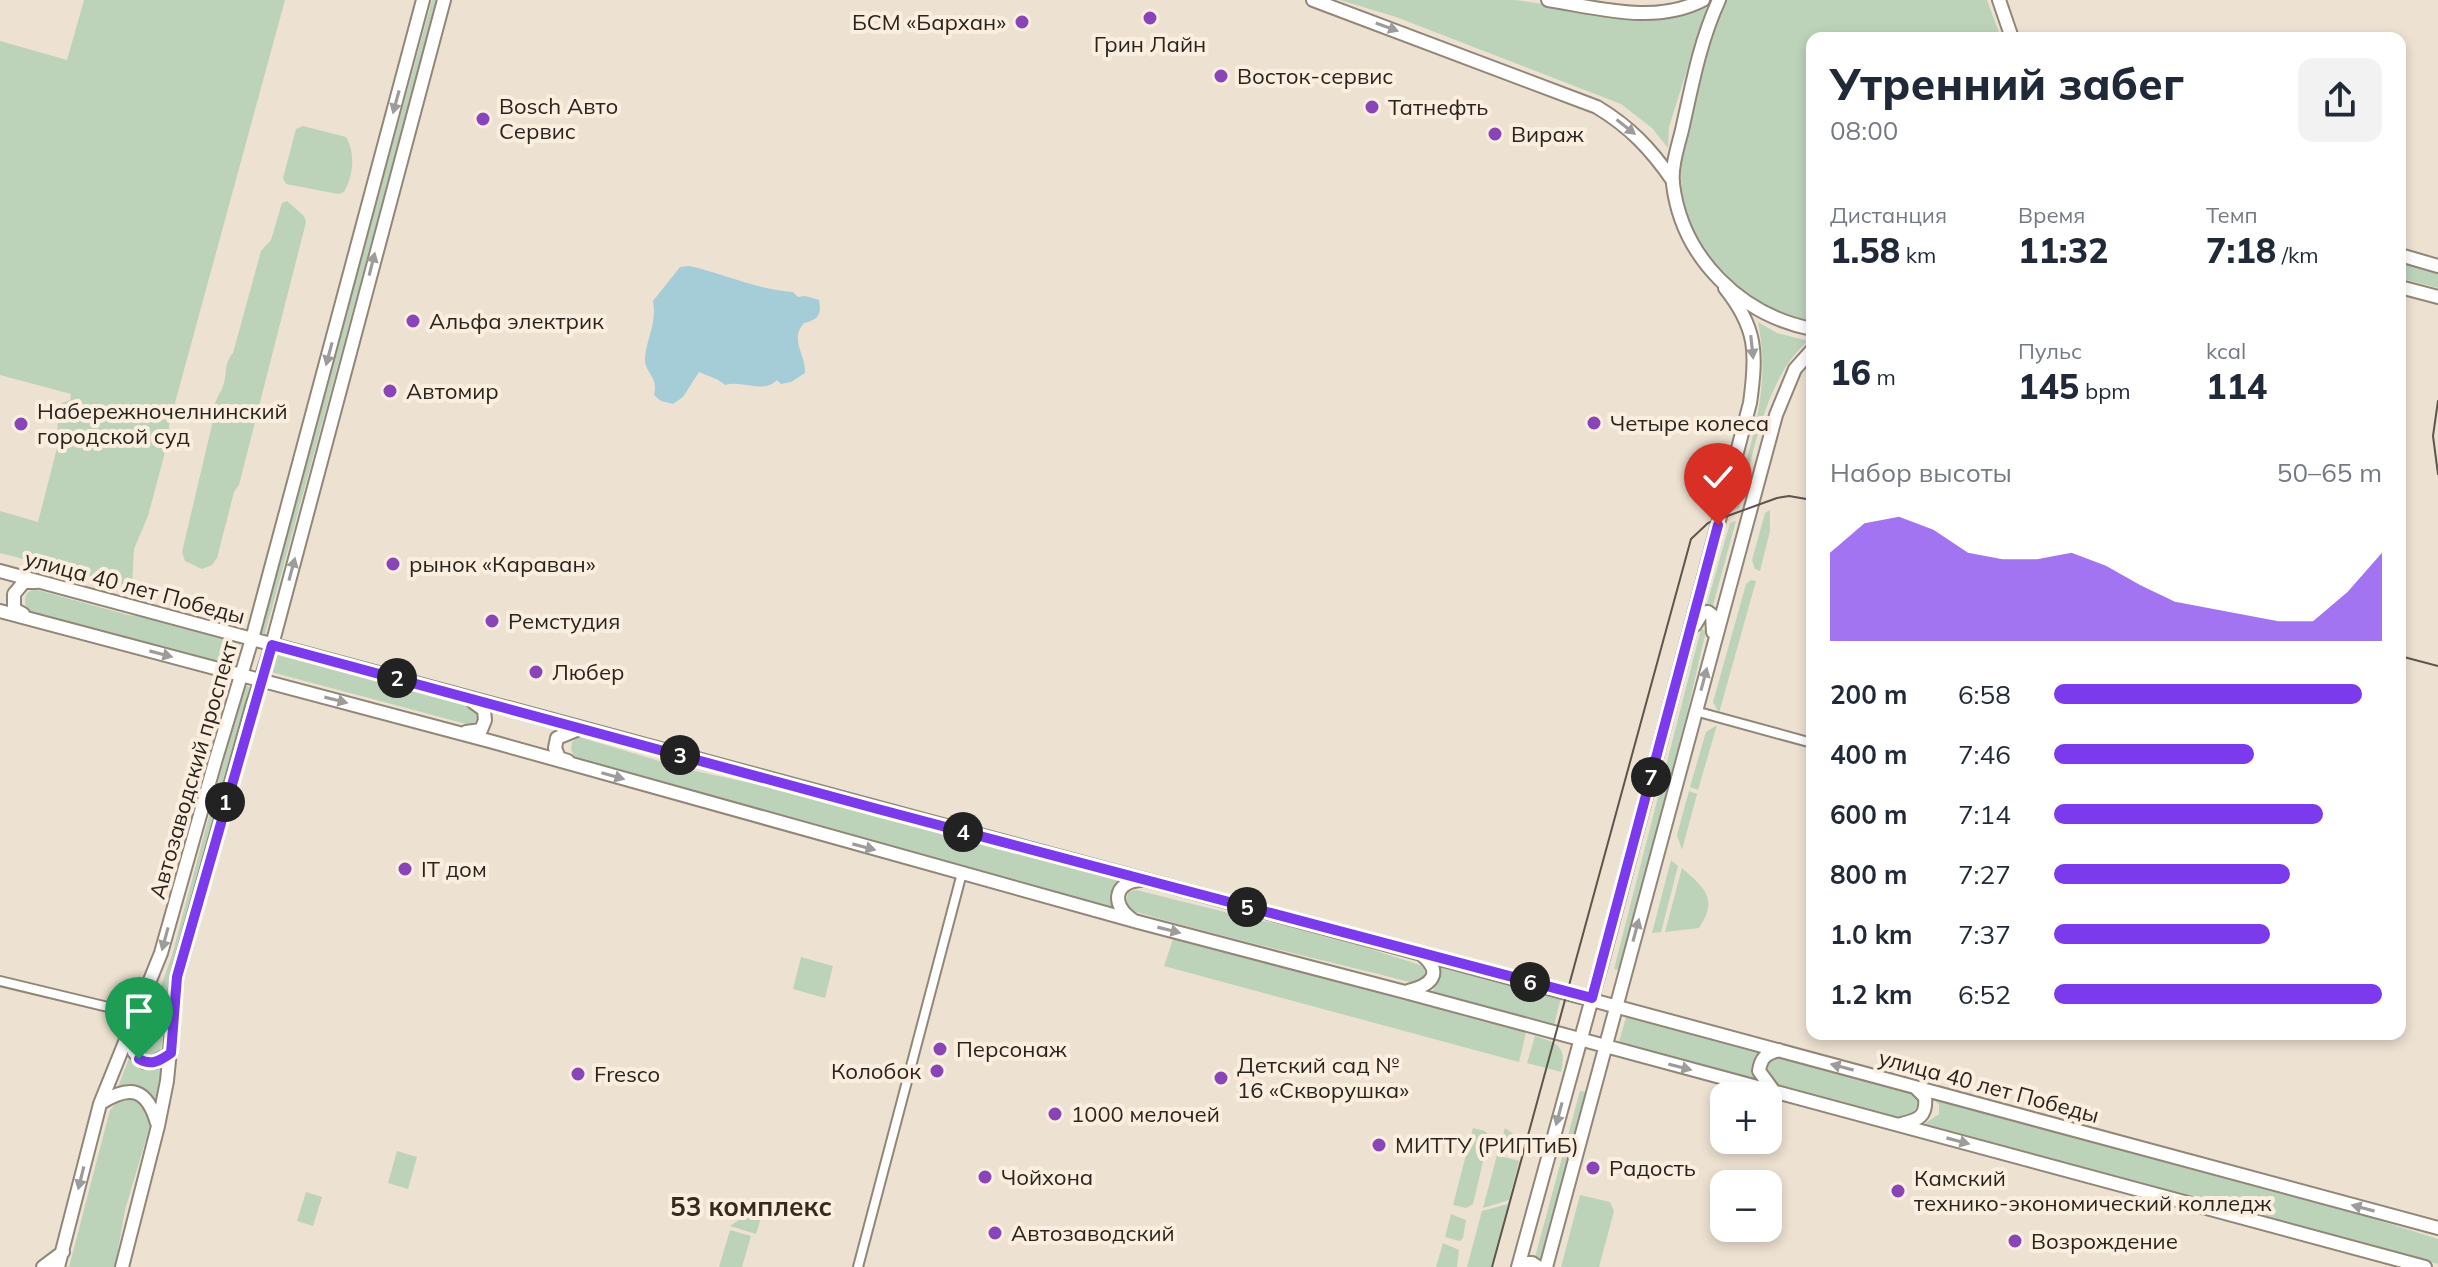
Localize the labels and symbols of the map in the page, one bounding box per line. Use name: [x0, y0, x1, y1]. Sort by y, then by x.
place label: БСМ «Бархан»: [852, 8, 1006, 36]
marker: Грин Лайн: [1141, 9, 1159, 27]
marker: БСМ «Бархан»: [1013, 13, 1031, 31]
one-way arrow: [1375, 21, 1399, 34]
place label: Грин Лайн: [1094, 30, 1206, 58]
place label: Восток-сервис: [1237, 62, 1393, 90]
marker: Восток-сервис: [1212, 67, 1230, 85]
one-way arrow: [390, 90, 402, 115]
place label: Bosch Авто Сервис: [499, 92, 618, 145]
place label: Татнефть: [1388, 93, 1488, 121]
marker: Татнефть: [1363, 98, 1381, 116]
marker: Bosch Авто Сервис: [474, 110, 492, 128]
one-way arrow: [1616, 118, 1636, 134]
place label: Вираж: [1511, 120, 1584, 148]
marker: Вираж: [1486, 125, 1504, 143]
one-way arrow: [367, 251, 379, 276]
place label: Альфа электрик: [429, 307, 604, 335]
marker: Альфа электрик: [404, 312, 422, 330]
one-way arrow: [1746, 335, 1759, 360]
one-way arrow: [322, 341, 334, 366]
place label: Автомир: [406, 377, 499, 405]
marker: Автомир: [381, 382, 399, 400]
place label: Набережночелнинский городской суд: [37, 397, 288, 450]
place label: Четыре колеса: [1610, 409, 1769, 437]
marker: Четыре колеса: [1585, 414, 1603, 432]
marker: Набережночелнинский городской суд: [12, 415, 30, 433]
pin: [1684, 443, 1752, 525]
street label: улица 40 лет Победы: [22, 544, 248, 630]
place label: рынок «Караван»: [409, 550, 596, 578]
marker: рынок «Караван»: [384, 555, 402, 573]
one-way arrow: [286, 557, 298, 582]
place label: Ремстудия: [508, 607, 620, 635]
marker: Ремстудия: [483, 612, 501, 630]
street label: Автозаводский проспект: [143, 638, 243, 902]
one-way arrow: [149, 648, 173, 661]
pin: 2: [377, 658, 417, 698]
place label: Любер: [552, 658, 625, 686]
marker: Любер: [527, 663, 545, 681]
one-way arrow: [1698, 666, 1710, 691]
one-way arrow: [323, 695, 348, 707]
pin: 3: [660, 735, 700, 775]
pin: 7: [1631, 757, 1671, 797]
one-way arrow: [601, 771, 626, 783]
pin: 1: [205, 782, 245, 822]
pin: 4: [943, 812, 983, 852]
one-way arrow: [851, 841, 876, 853]
place label: IT дом: [421, 855, 487, 883]
marker: IT дом: [396, 860, 414, 878]
pin: 5: [1227, 887, 1267, 927]
one-way arrow: [1630, 917, 1643, 941]
one-way arrow: [1156, 925, 1181, 937]
one-way arrow: [159, 926, 171, 951]
pin: 6: [1510, 962, 1550, 1002]
pin: [105, 977, 173, 1059]
place label: Персонаж: [956, 1035, 1067, 1063]
marker: Персонаж: [931, 1040, 949, 1058]
street label: улица 40 лет Победы: [1876, 1043, 2102, 1129]
place label: Детский сад № 16 «Скворушка»: [1237, 1051, 1409, 1104]
place label: Колобок: [831, 1057, 921, 1085]
place label: Fresco: [594, 1060, 660, 1088]
one-way arrow: [1829, 1060, 1854, 1072]
one-way arrow: [1667, 1061, 1692, 1073]
marker: Колобок: [928, 1062, 946, 1080]
marker: Fresco: [569, 1065, 587, 1083]
marker: Детский сад № 16 «Скворушка»: [1212, 1069, 1230, 1087]
place label: 1000 мелочей: [1071, 1100, 1220, 1128]
one-way arrow: [1552, 1102, 1564, 1127]
marker: 1000 мелочей: [1046, 1105, 1064, 1123]
place label: МИТТУ (РИПТиБ): [1395, 1131, 1579, 1159]
one-way arrow: [1945, 1135, 1970, 1147]
marker: МИТТУ (РИПТиБ): [1370, 1136, 1388, 1154]
place label: Радость: [1609, 1154, 1696, 1182]
marker: Радость: [1584, 1159, 1602, 1177]
place label: Чойхона: [1001, 1163, 1093, 1191]
place label: Камский технико-экономический колледж: [1914, 1164, 2272, 1217]
one-way arrow: [74, 1165, 86, 1190]
marker: Чойхона: [976, 1168, 994, 1186]
marker: Камский технико-экономический колледж: [1889, 1182, 1907, 1200]
district label: 53 комплекс: [670, 1190, 832, 1223]
one-way arrow: [2350, 1202, 2375, 1214]
place label: Автозаводский: [1011, 1219, 1175, 1247]
marker: Автозаводский: [986, 1224, 1004, 1242]
place label: Возрождение: [2031, 1227, 2178, 1255]
marker: Возрождение: [2006, 1232, 2024, 1250]

